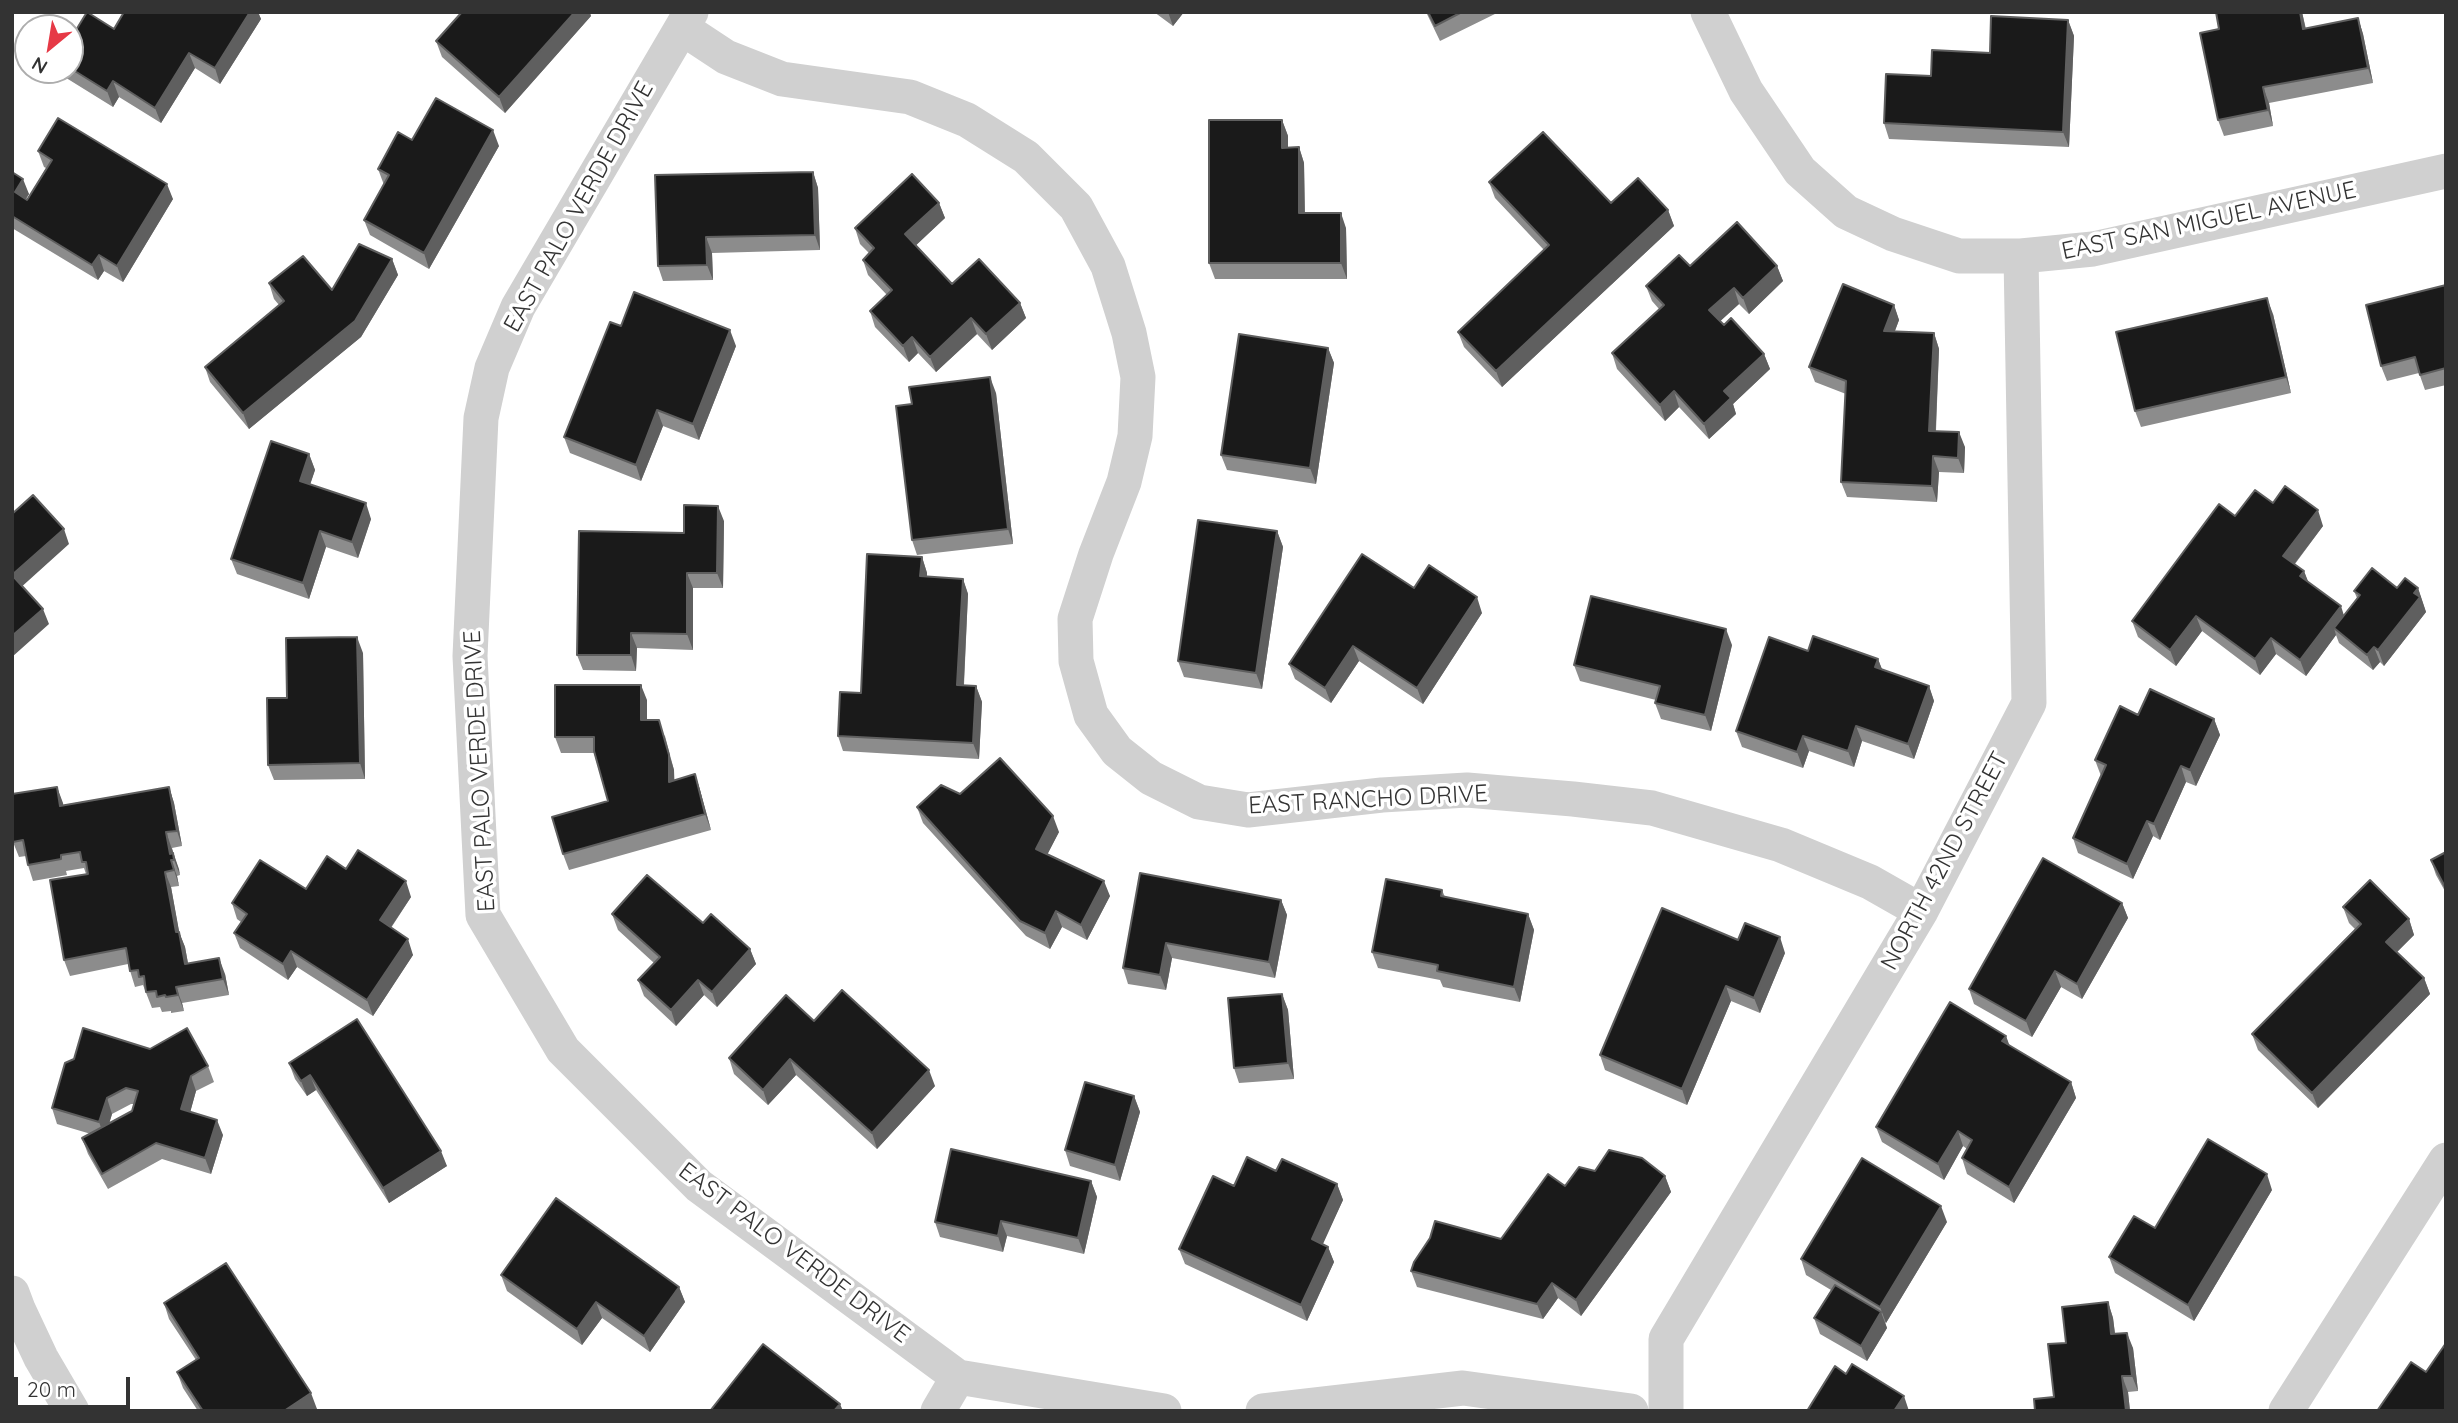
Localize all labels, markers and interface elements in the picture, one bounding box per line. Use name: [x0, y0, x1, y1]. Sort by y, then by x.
north arrow: [14, 14, 84, 84]
text: N: [27, 52, 52, 79]
street label: EAST PALO VERDE DRIVE: [498, 77, 660, 337]
street label: EAST SAN MIGUEL AVENUE: [2059, 176, 2359, 266]
street label: EAST PALO VERDE DRIVE: [458, 629, 502, 913]
street label: NORTH 42ND STREET: [1875, 747, 2015, 975]
street label: EAST RANCHO DRIVE: [1248, 779, 1488, 821]
street label: EAST PALO VERDE DRIVE: [673, 1157, 915, 1349]
scale bar: [18, 1364, 133, 1408]
text: 20 m: [27, 1376, 76, 1402]

